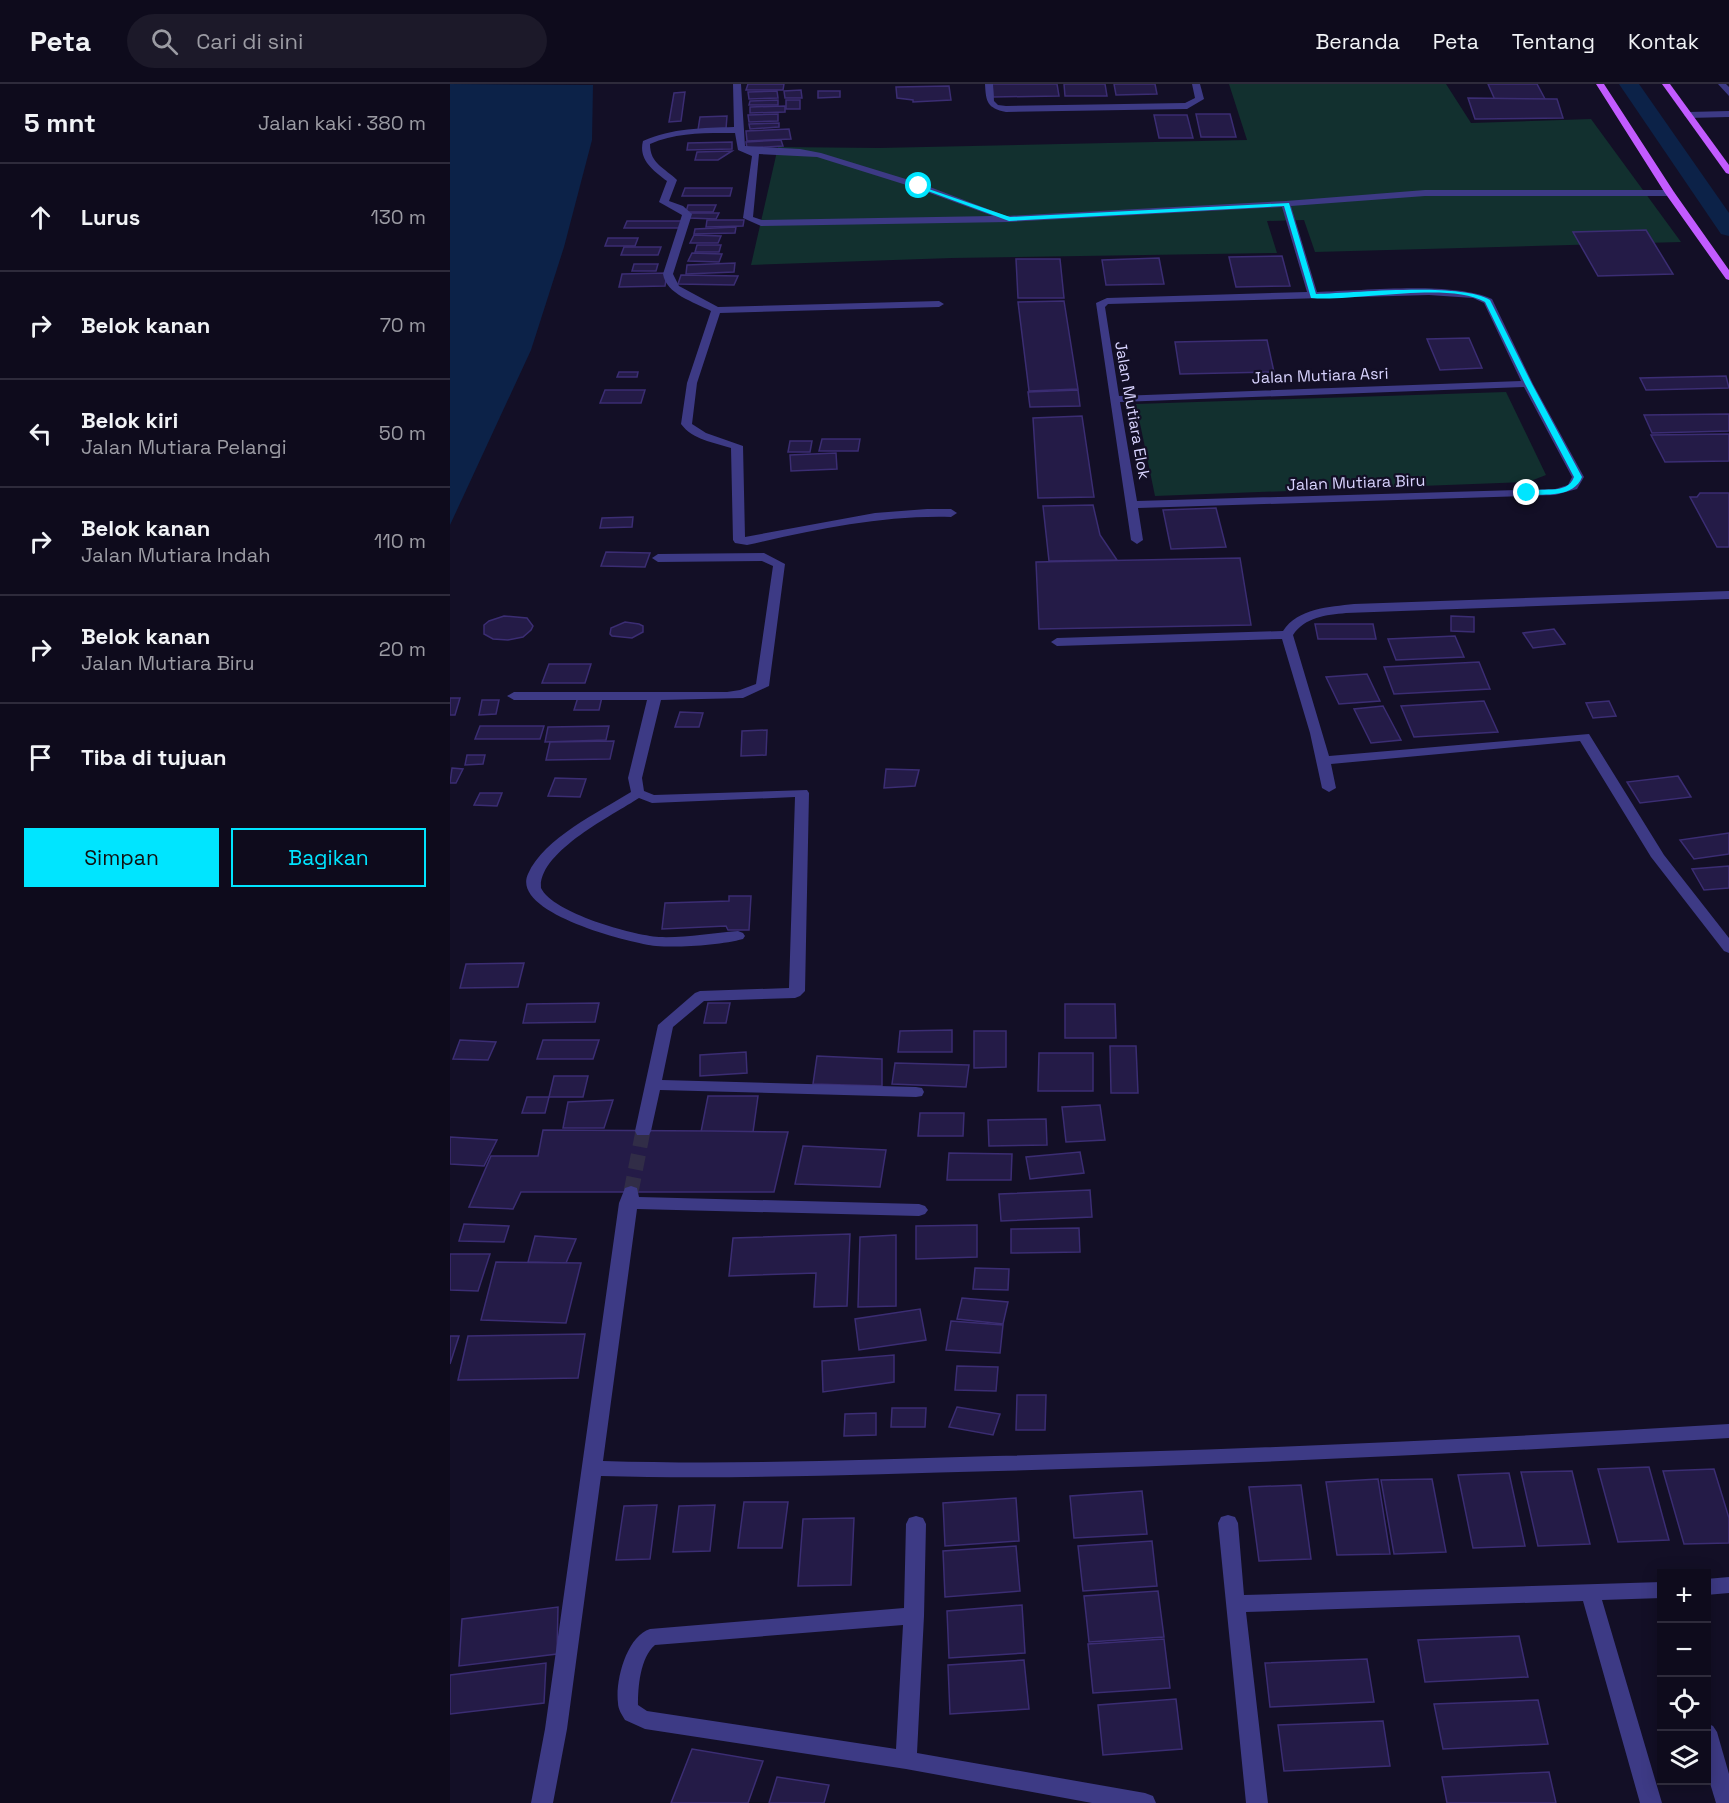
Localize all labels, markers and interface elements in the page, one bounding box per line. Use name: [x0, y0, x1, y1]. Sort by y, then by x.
search box: [127, 14, 547, 68]
text: Peta: [30, 23, 91, 59]
icon: search: [148, 25, 181, 58]
text: Cari di sini: [196, 27, 303, 55]
text: Beranda: [1315, 28, 1400, 55]
text: Peta: [1433, 28, 1479, 55]
text: Tentang: [1512, 28, 1595, 55]
text: Kontak: [1628, 28, 1699, 55]
text: 5 mnt: [24, 106, 96, 140]
text: Jalan kaki · 380 m: [258, 110, 426, 136]
route start: [905, 172, 931, 198]
icon: ahead: [24, 201, 57, 234]
text: Lurus: [81, 203, 140, 231]
text: 130 m: [370, 204, 426, 230]
icon: right: [24, 309, 57, 342]
text: Belok kanan: [81, 311, 210, 339]
text: 70 m: [380, 312, 426, 338]
street label: Jalan Mutiara Elok: [1110, 339, 1155, 481]
street label: Jalan Mutiara Asri: [1251, 363, 1389, 388]
text: Belok kiri: [81, 406, 178, 434]
icon: left: [24, 417, 57, 450]
text: 50 m: [379, 420, 426, 446]
text: Jalan Mutiara Pelangi: [81, 434, 287, 460]
street label: Jalan Mutiara Biru: [1286, 470, 1426, 495]
route end: [1513, 479, 1539, 505]
text: Belok kanan: [81, 514, 210, 542]
icon: right: [24, 525, 57, 558]
text: 110 m: [374, 528, 426, 554]
text: Jalan Mutiara Indah: [81, 542, 270, 568]
text: Belok kanan: [81, 622, 210, 650]
icon: right: [24, 633, 57, 666]
text: 20 m: [379, 636, 426, 662]
text: Jalan Mutiara Biru: [81, 650, 255, 676]
icon: arrive: [24, 741, 57, 774]
text: Tiba di tujuan: [81, 743, 227, 771]
button: Simpan: [24, 828, 219, 887]
button: Bagikan: [231, 828, 426, 887]
map controls: [1657, 1569, 1711, 1785]
button: +: [1657, 1569, 1711, 1623]
button: −: [1657, 1623, 1711, 1677]
button: locate: [1657, 1677, 1711, 1731]
button: layers: [1657, 1731, 1711, 1785]

